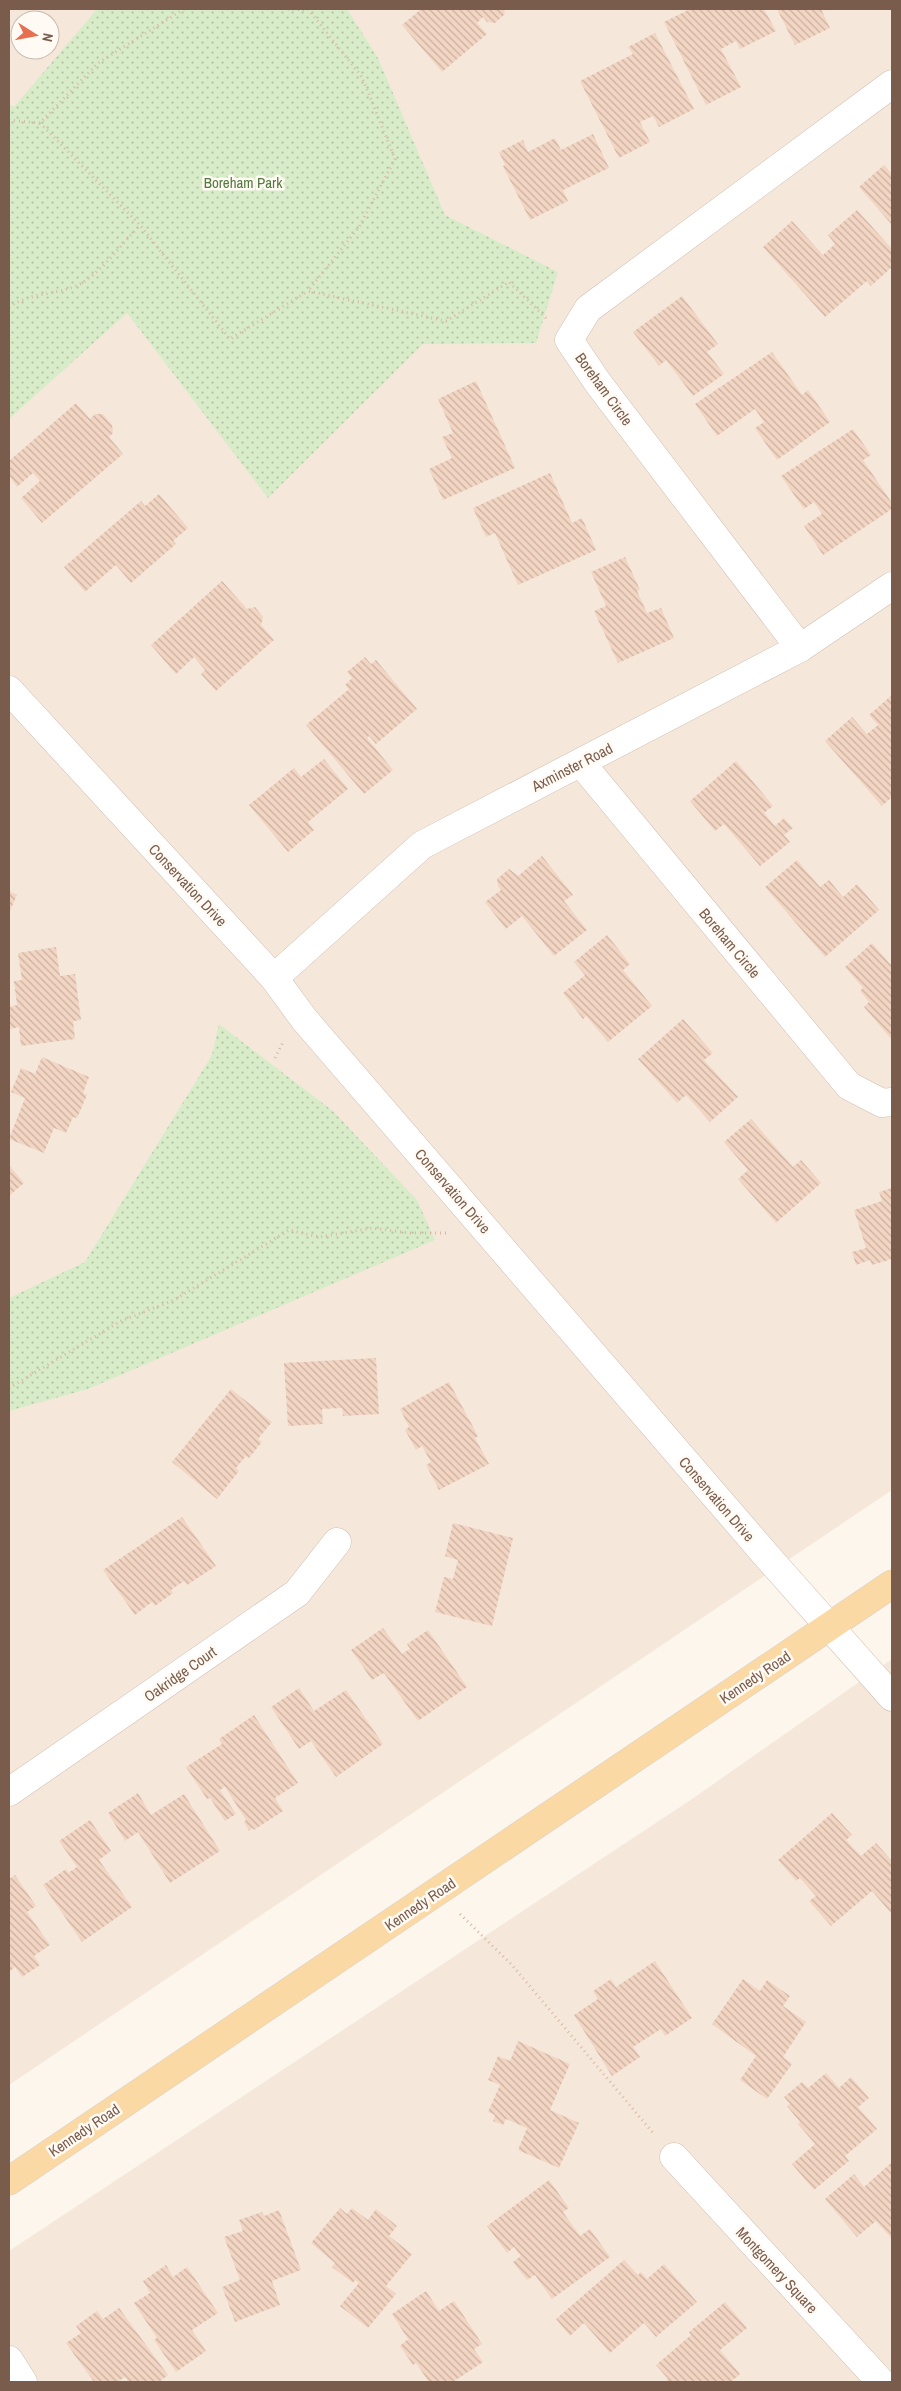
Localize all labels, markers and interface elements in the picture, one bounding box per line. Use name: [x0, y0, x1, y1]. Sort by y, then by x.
north arrow: [10, 10, 60, 60]
text: N: [38, 32, 57, 43]
park label: Boreham Park: [204, 172, 283, 193]
street label: Boreham Circle: [570, 348, 638, 430]
street label: Axminster Road: [527, 738, 616, 797]
street label: Conservation Drive: [144, 839, 232, 931]
street label: Boreham Circle: [694, 904, 766, 983]
street label: Conservation Drive: [410, 1144, 496, 1238]
street label: Conservation Drive: [674, 1452, 760, 1546]
street label: Oakridge Court: [140, 1641, 221, 1707]
street label: Kennedy Road: [715, 1646, 795, 1708]
street label: Kennedy Road: [380, 1873, 460, 1935]
street label: Kennedy Road: [44, 2099, 124, 2161]
street label: Montgomery Square: [731, 2222, 823, 2318]

